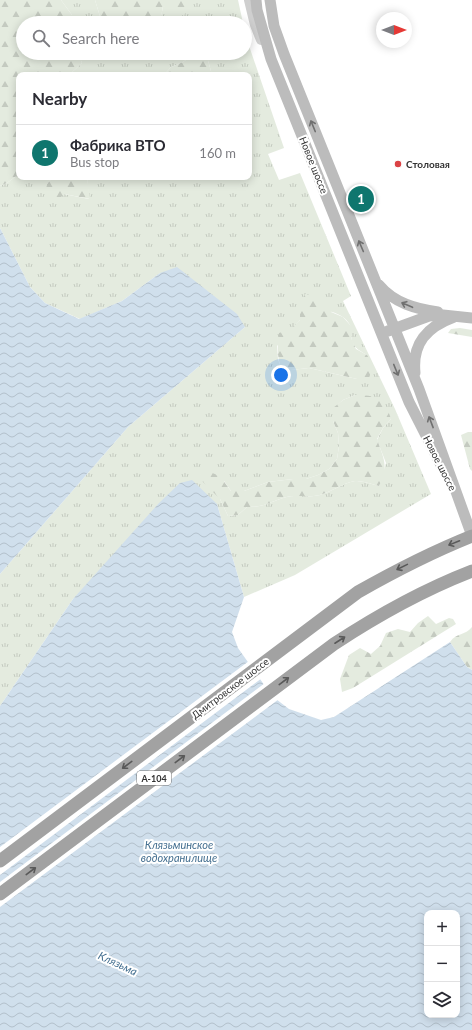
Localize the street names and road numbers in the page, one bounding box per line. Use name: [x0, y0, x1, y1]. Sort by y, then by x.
street label: Новое шоссе: [297, 135, 331, 195]
street label: Новое шоссе: [421, 433, 459, 493]
street label: Дмитровское шоссе: [189, 655, 271, 721]
road number: А-104: [137, 771, 171, 785]

